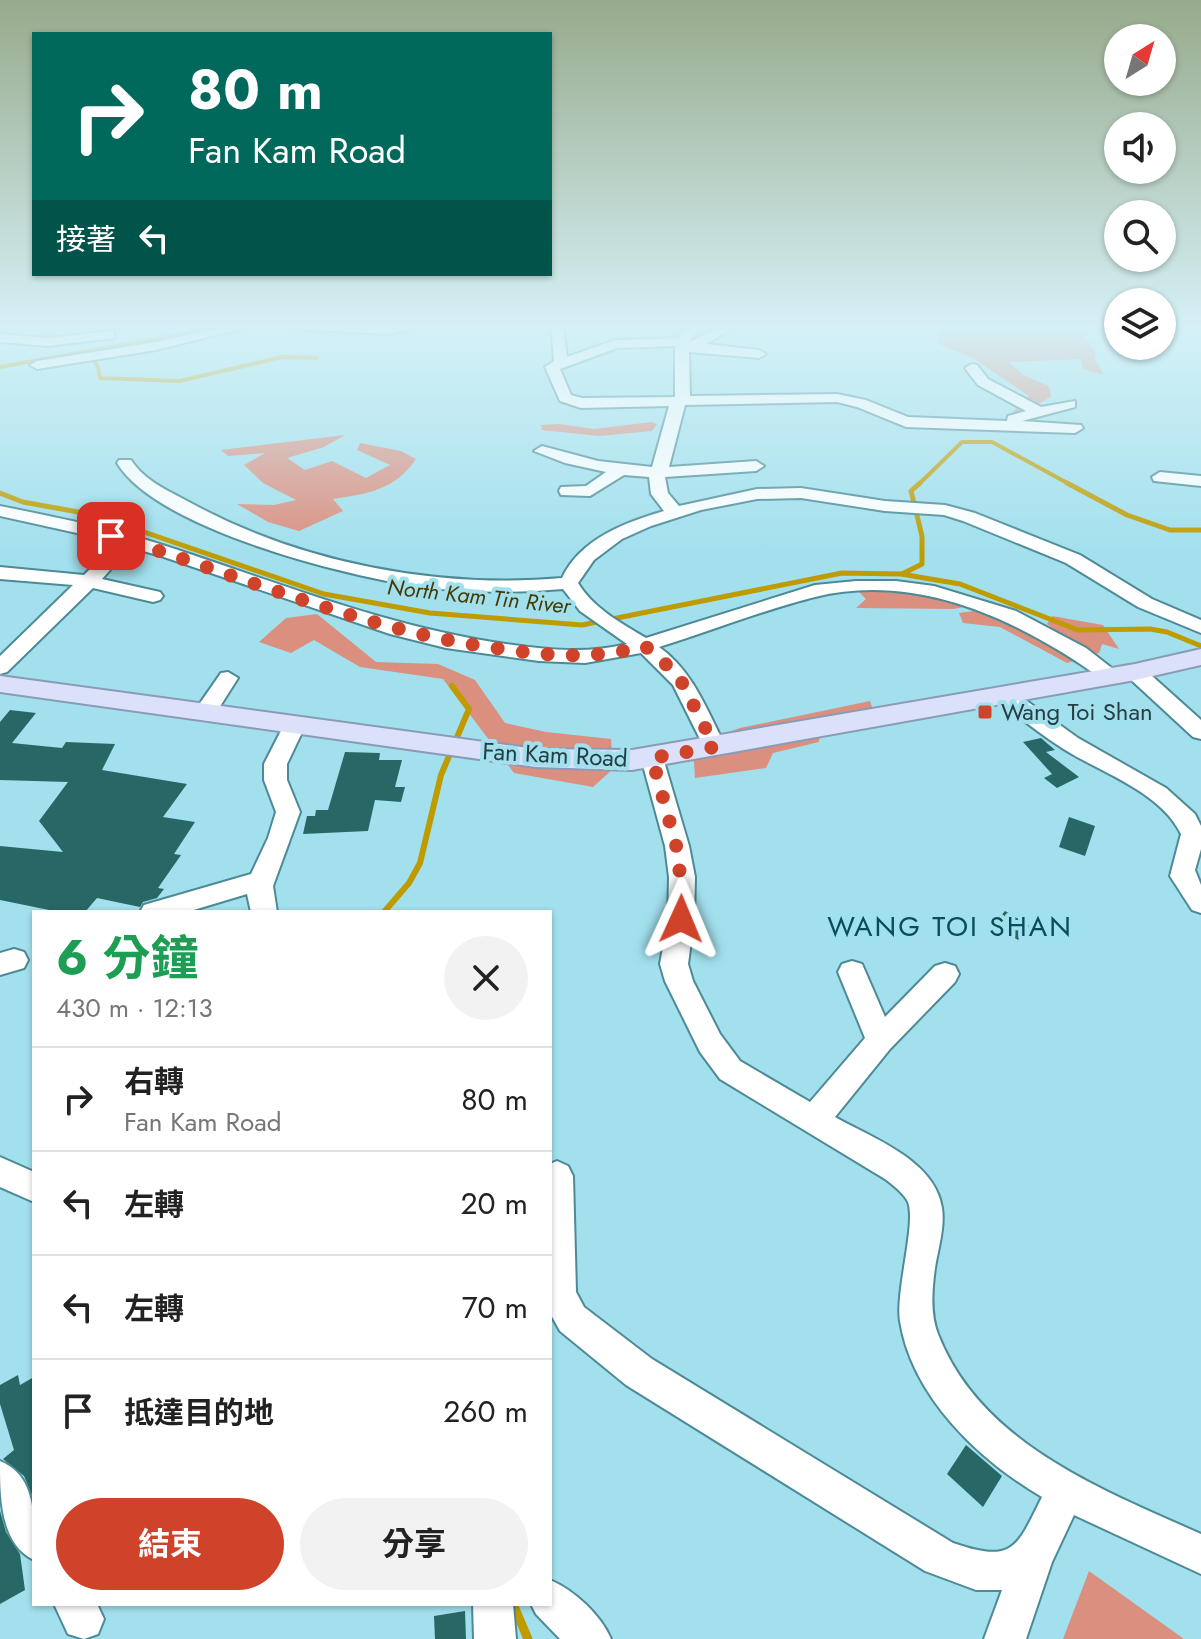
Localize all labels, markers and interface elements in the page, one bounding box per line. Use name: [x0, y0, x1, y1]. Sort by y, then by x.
north arrow: [1104, 24, 1176, 96]
map controls: [1104, 24, 1176, 360]
text: 80 m: [188, 49, 323, 130]
icon: right: [56, 64, 160, 168]
button: sound: [1104, 112, 1176, 184]
text: Fan Kam Road: [188, 124, 406, 176]
button: search: [1104, 200, 1176, 272]
icon: left: [132, 216, 176, 260]
text: 接著: [56, 218, 116, 261]
button: layers: [1104, 288, 1176, 360]
pin: [77, 502, 145, 570]
icon: arrive: [89, 514, 133, 558]
water label: North Kam Tin River: [386, 570, 574, 622]
place label: Wang Toi Shan: [1001, 694, 1153, 729]
marker: Wang Toi Shan: [976, 703, 994, 721]
street label: Fan Kam Road: [481, 733, 629, 776]
position arrow: [639, 877, 723, 961]
district label: WANG TOI SHAN: [827, 906, 1073, 947]
text: 6 分鐘: [56, 924, 199, 993]
button: close: [444, 936, 528, 1020]
text: 430 m · 12:13: [56, 989, 213, 1027]
text: 右轉: [124, 1060, 184, 1103]
icon: right: [56, 1077, 100, 1121]
text: 80 m: [461, 1078, 528, 1121]
text: Fan Kam Road: [124, 1103, 282, 1141]
icon: left: [56, 1181, 100, 1225]
text: 20 m: [461, 1182, 528, 1225]
text: 左轉: [124, 1183, 184, 1226]
icon: left: [56, 1285, 100, 1329]
text: 70 m: [462, 1286, 528, 1329]
text: 左轉: [124, 1287, 184, 1330]
icon: arrive: [56, 1389, 100, 1433]
text: 260 m: [443, 1390, 528, 1433]
text: 抵達目的地: [124, 1391, 274, 1434]
button: 結束: [56, 1498, 284, 1590]
button: 分享: [300, 1498, 528, 1590]

